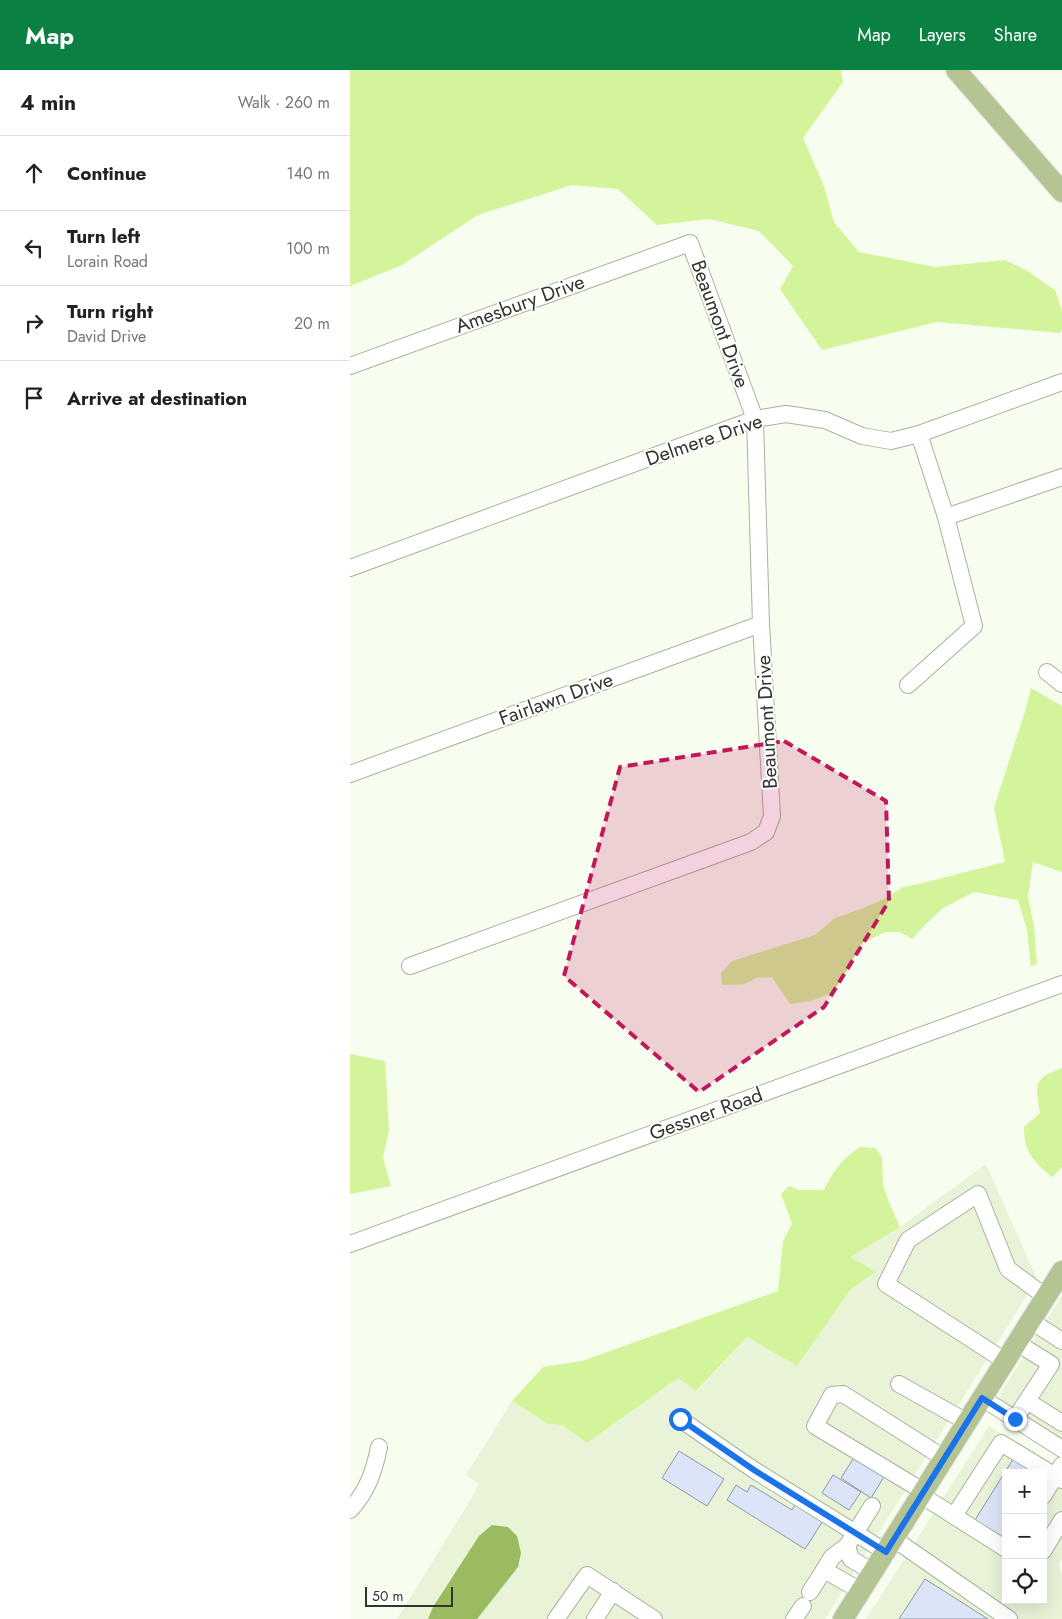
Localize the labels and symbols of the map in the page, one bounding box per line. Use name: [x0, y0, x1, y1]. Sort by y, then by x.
street label: Beaumont Drive: [683, 256, 757, 392]
street label: Amesbury Drive: [451, 267, 589, 341]
street label: Delmere Drive: [642, 406, 766, 474]
street label: Beaumont Drive: [749, 654, 785, 790]
street label: Fairlawn Drive: [495, 665, 617, 733]
street label: Gessner Road: [645, 1080, 767, 1148]
route start: [669, 1408, 692, 1431]
route end: [1004, 1408, 1027, 1431]
scale bar: [365, 1584, 452, 1607]

